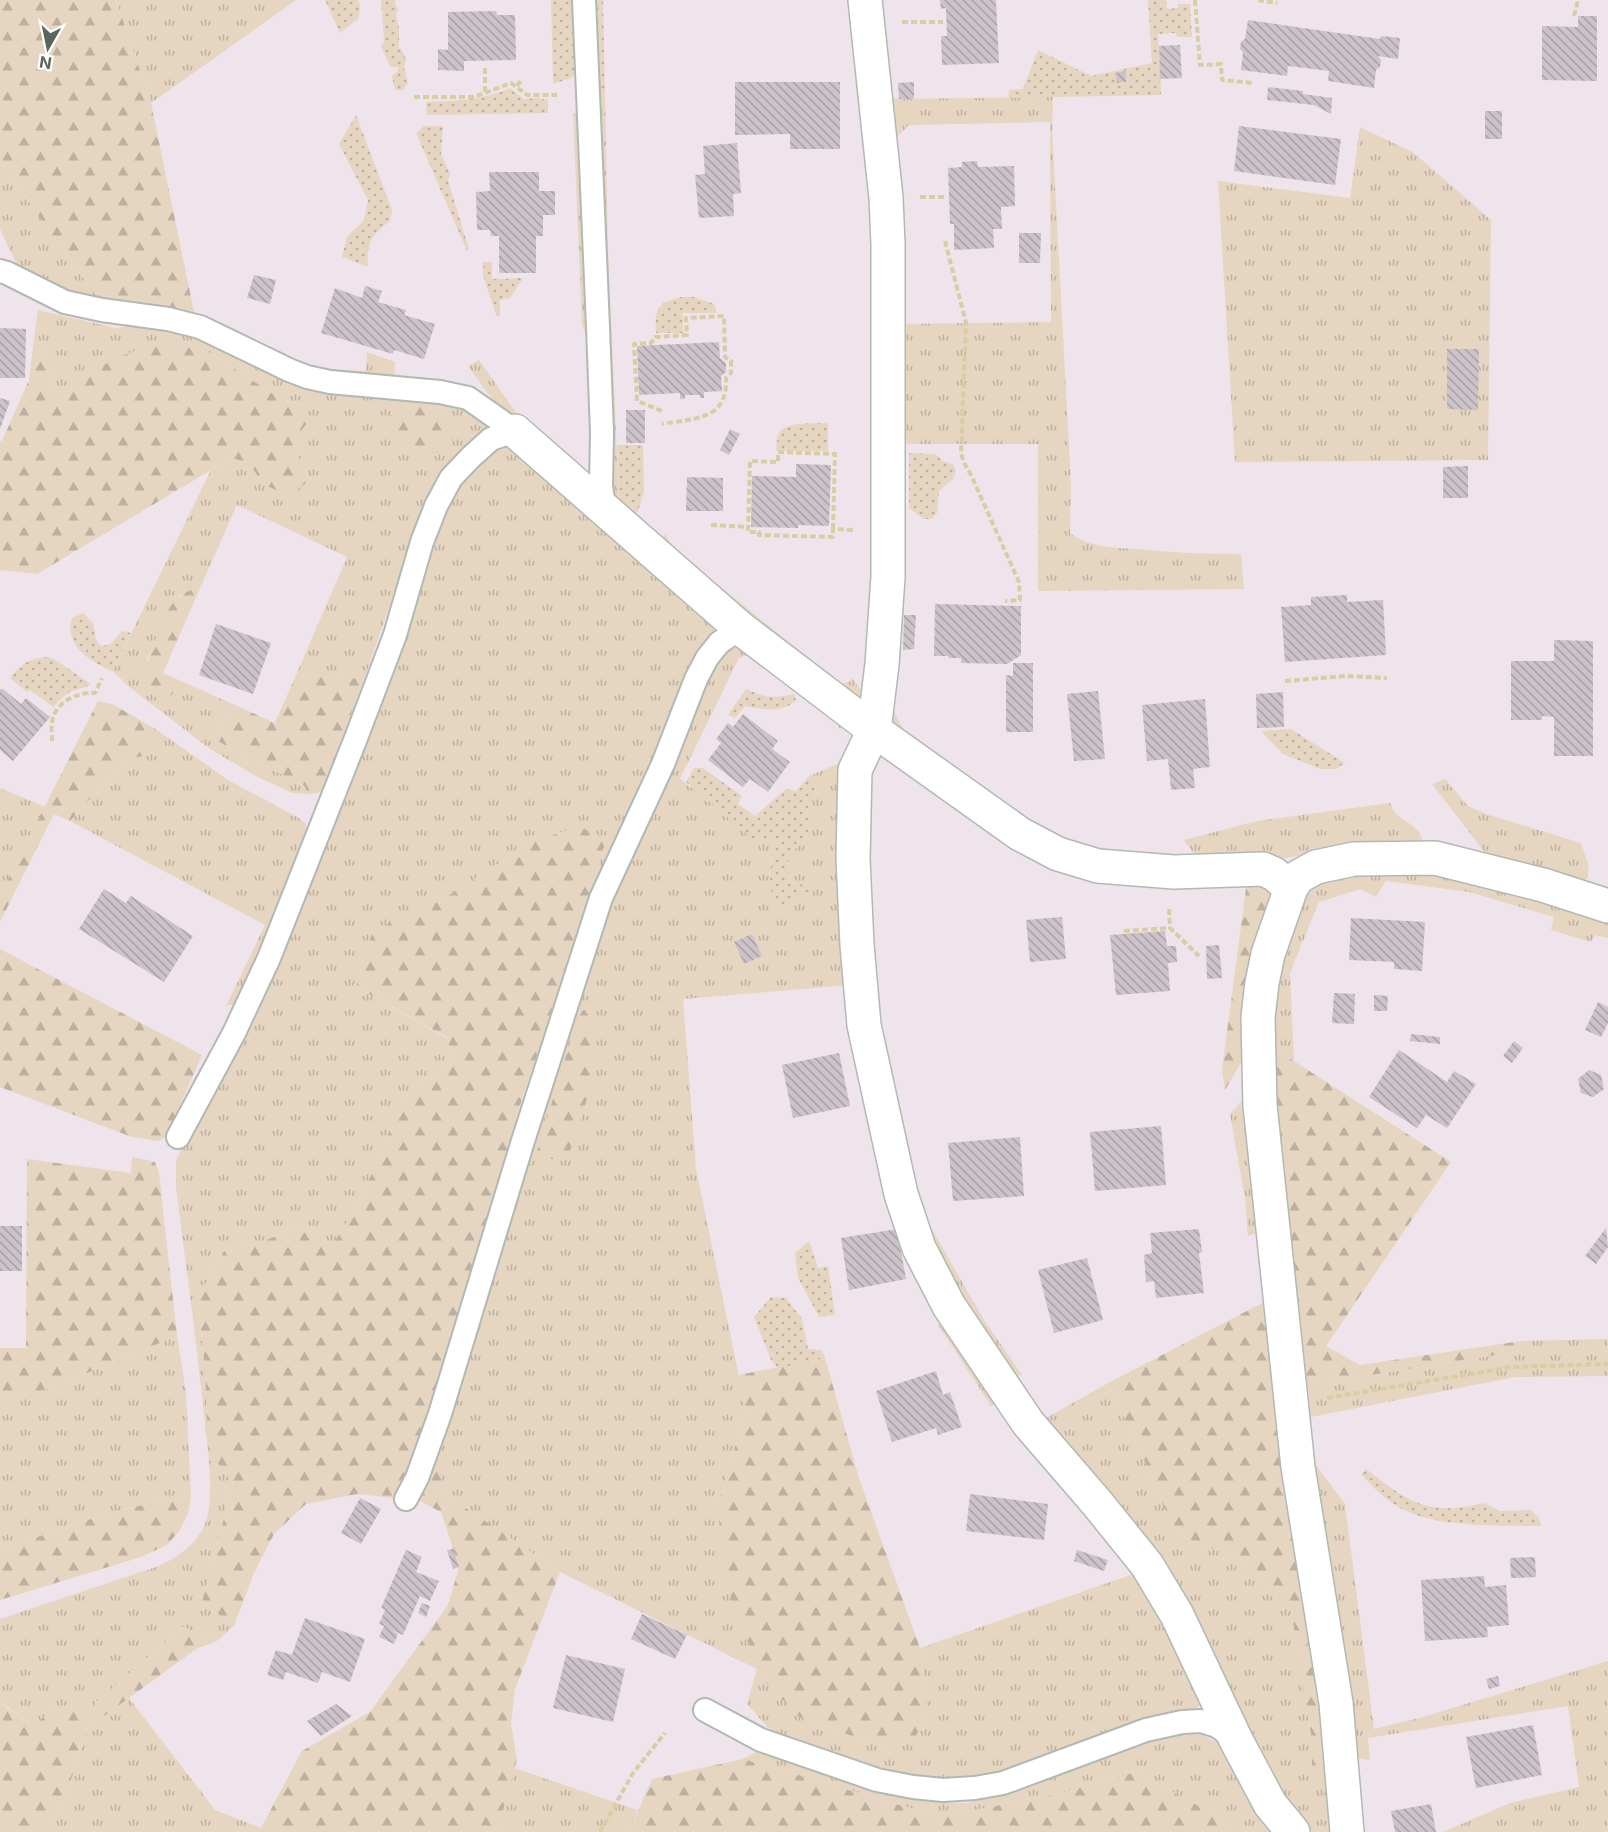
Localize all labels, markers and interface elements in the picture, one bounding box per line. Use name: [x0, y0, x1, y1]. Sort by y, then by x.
north arrow: [18, 18, 78, 78]
text: N: [38, 52, 53, 74]

